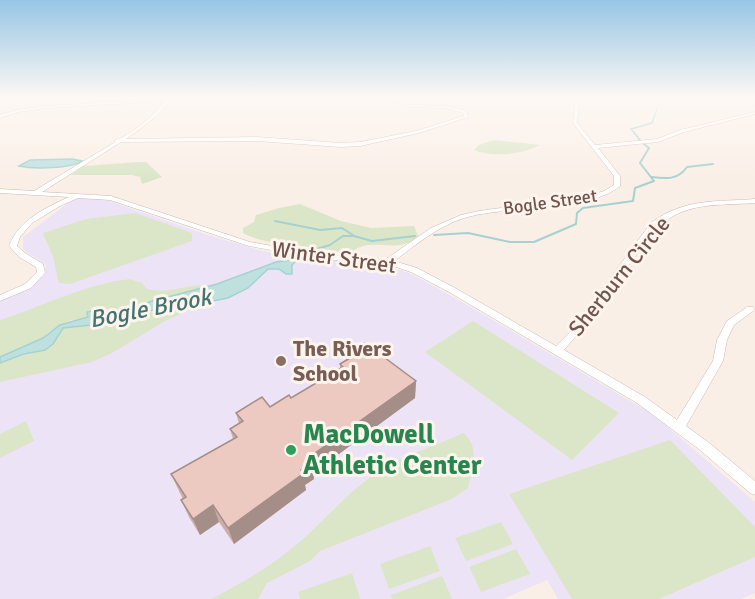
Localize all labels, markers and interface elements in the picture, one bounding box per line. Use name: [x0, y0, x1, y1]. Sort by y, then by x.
street label: Bogle Street: [502, 185, 598, 219]
street label: Sherburn Circle: [562, 211, 676, 341]
street label: Winter Street: [270, 235, 398, 279]
water label: Bogle Brook: [87, 281, 215, 334]
place label: The Rivers School: [293, 335, 392, 387]
marker: The Rivers School: [274, 354, 288, 368]
place label: MacDowell Athletic Center: [303, 418, 482, 482]
marker: MacDowell Athletic Center: [284, 443, 298, 457]

